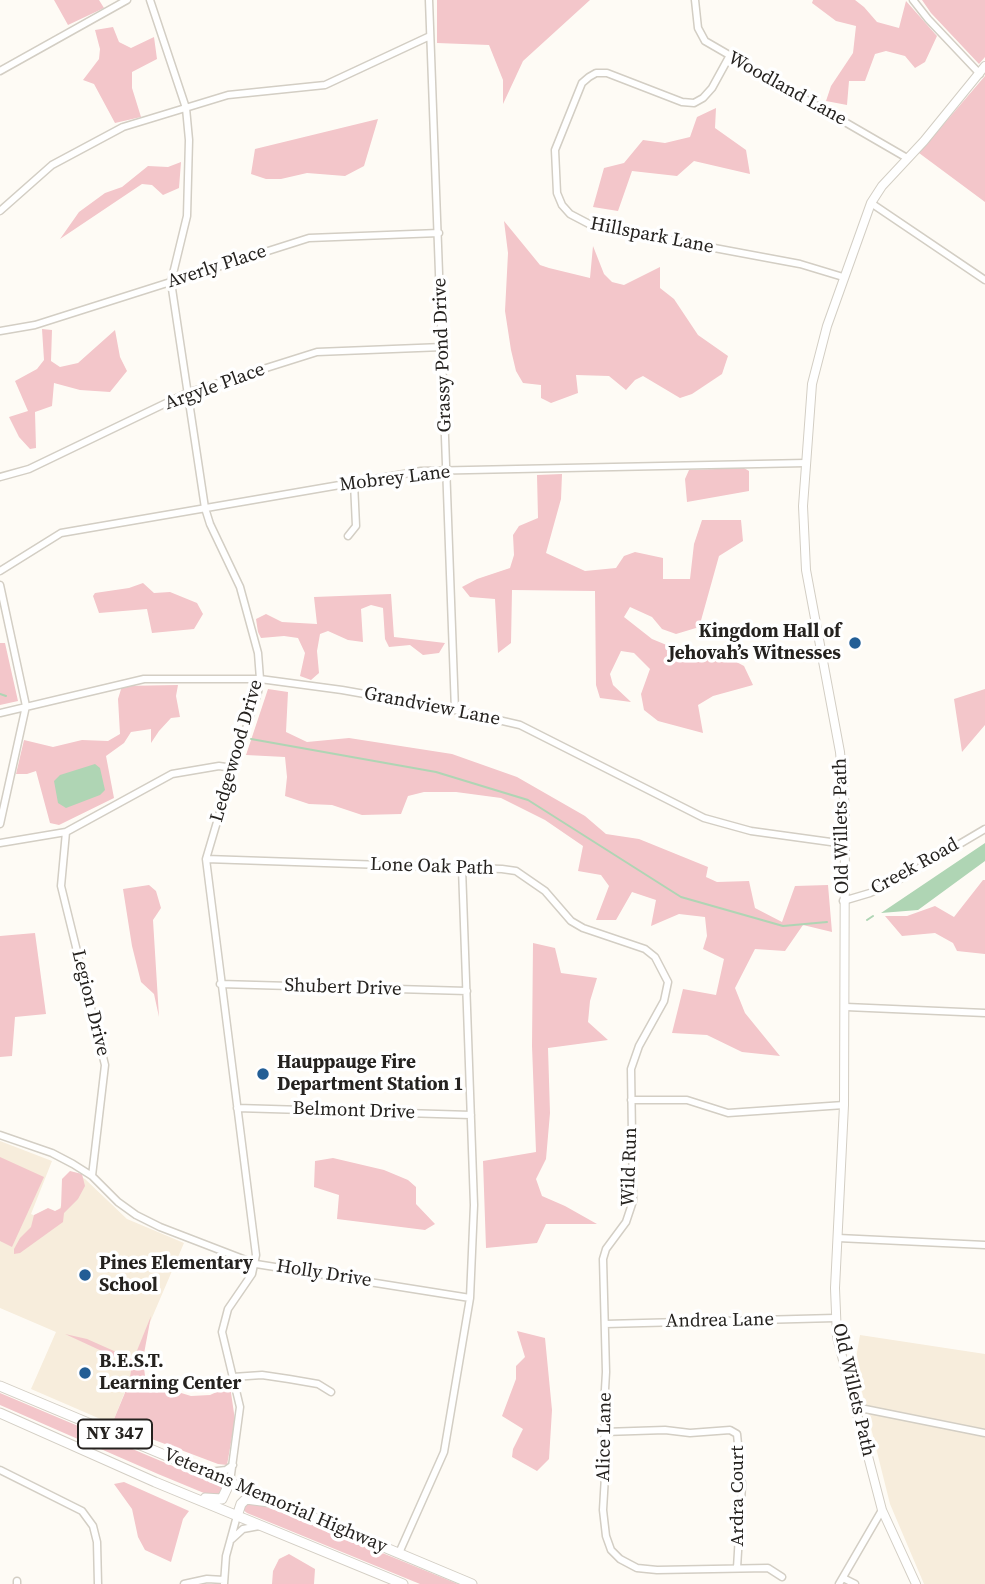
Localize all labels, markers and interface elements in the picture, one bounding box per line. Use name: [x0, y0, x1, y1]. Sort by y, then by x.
street label: Woodland Lane: [724, 47, 850, 131]
street label: Hillspark Lane: [588, 213, 716, 259]
street label: Averly Place: [164, 240, 270, 294]
street label: Grassy Pond Drive: [429, 277, 457, 433]
street label: Argyle Place: [162, 358, 268, 416]
street label: Mobrey Lane: [338, 461, 452, 497]
place label: Kingdom Hall of Jehovah’s Witnesses: [668, 621, 841, 665]
marker: Kingdom Hall of Jehovah’s Witnesses: [847, 635, 863, 651]
street label: Ledgewood Drive: [206, 677, 268, 825]
street label: Grandview Lane: [362, 683, 502, 731]
street label: Old Willets Path: [829, 758, 855, 894]
street label: Creek Road: [867, 834, 963, 900]
street label: Lone Oak Path: [370, 853, 494, 881]
street label: Legion Drive: [66, 948, 114, 1058]
street label: Shubert Drive: [284, 975, 402, 1001]
place label: Hauppauge Fire Department Station 1: [277, 1052, 464, 1096]
marker: Hauppauge Fire Department Station 1: [255, 1066, 271, 1082]
street label: Belmont Drive: [292, 1097, 416, 1125]
street label: Wild Run: [617, 1127, 643, 1207]
place label: Pines Elementary School: [99, 1253, 253, 1297]
street label: Holly Drive: [275, 1255, 373, 1293]
marker: Pines Elementary School: [77, 1267, 93, 1283]
street label: Andrea Lane: [666, 1309, 774, 1333]
street label: Old Willets Path: [827, 1321, 879, 1459]
place label: B.E.S.T. Learning Center: [99, 1351, 241, 1395]
marker: B.E.S.T. Learning Center: [77, 1365, 93, 1381]
street label: Alice Lane: [593, 1392, 617, 1482]
road number: NY 347: [78, 1420, 152, 1448]
street label: Veterans Memorial Highway: [160, 1443, 390, 1559]
street label: Ardra Court: [727, 1445, 749, 1547]

